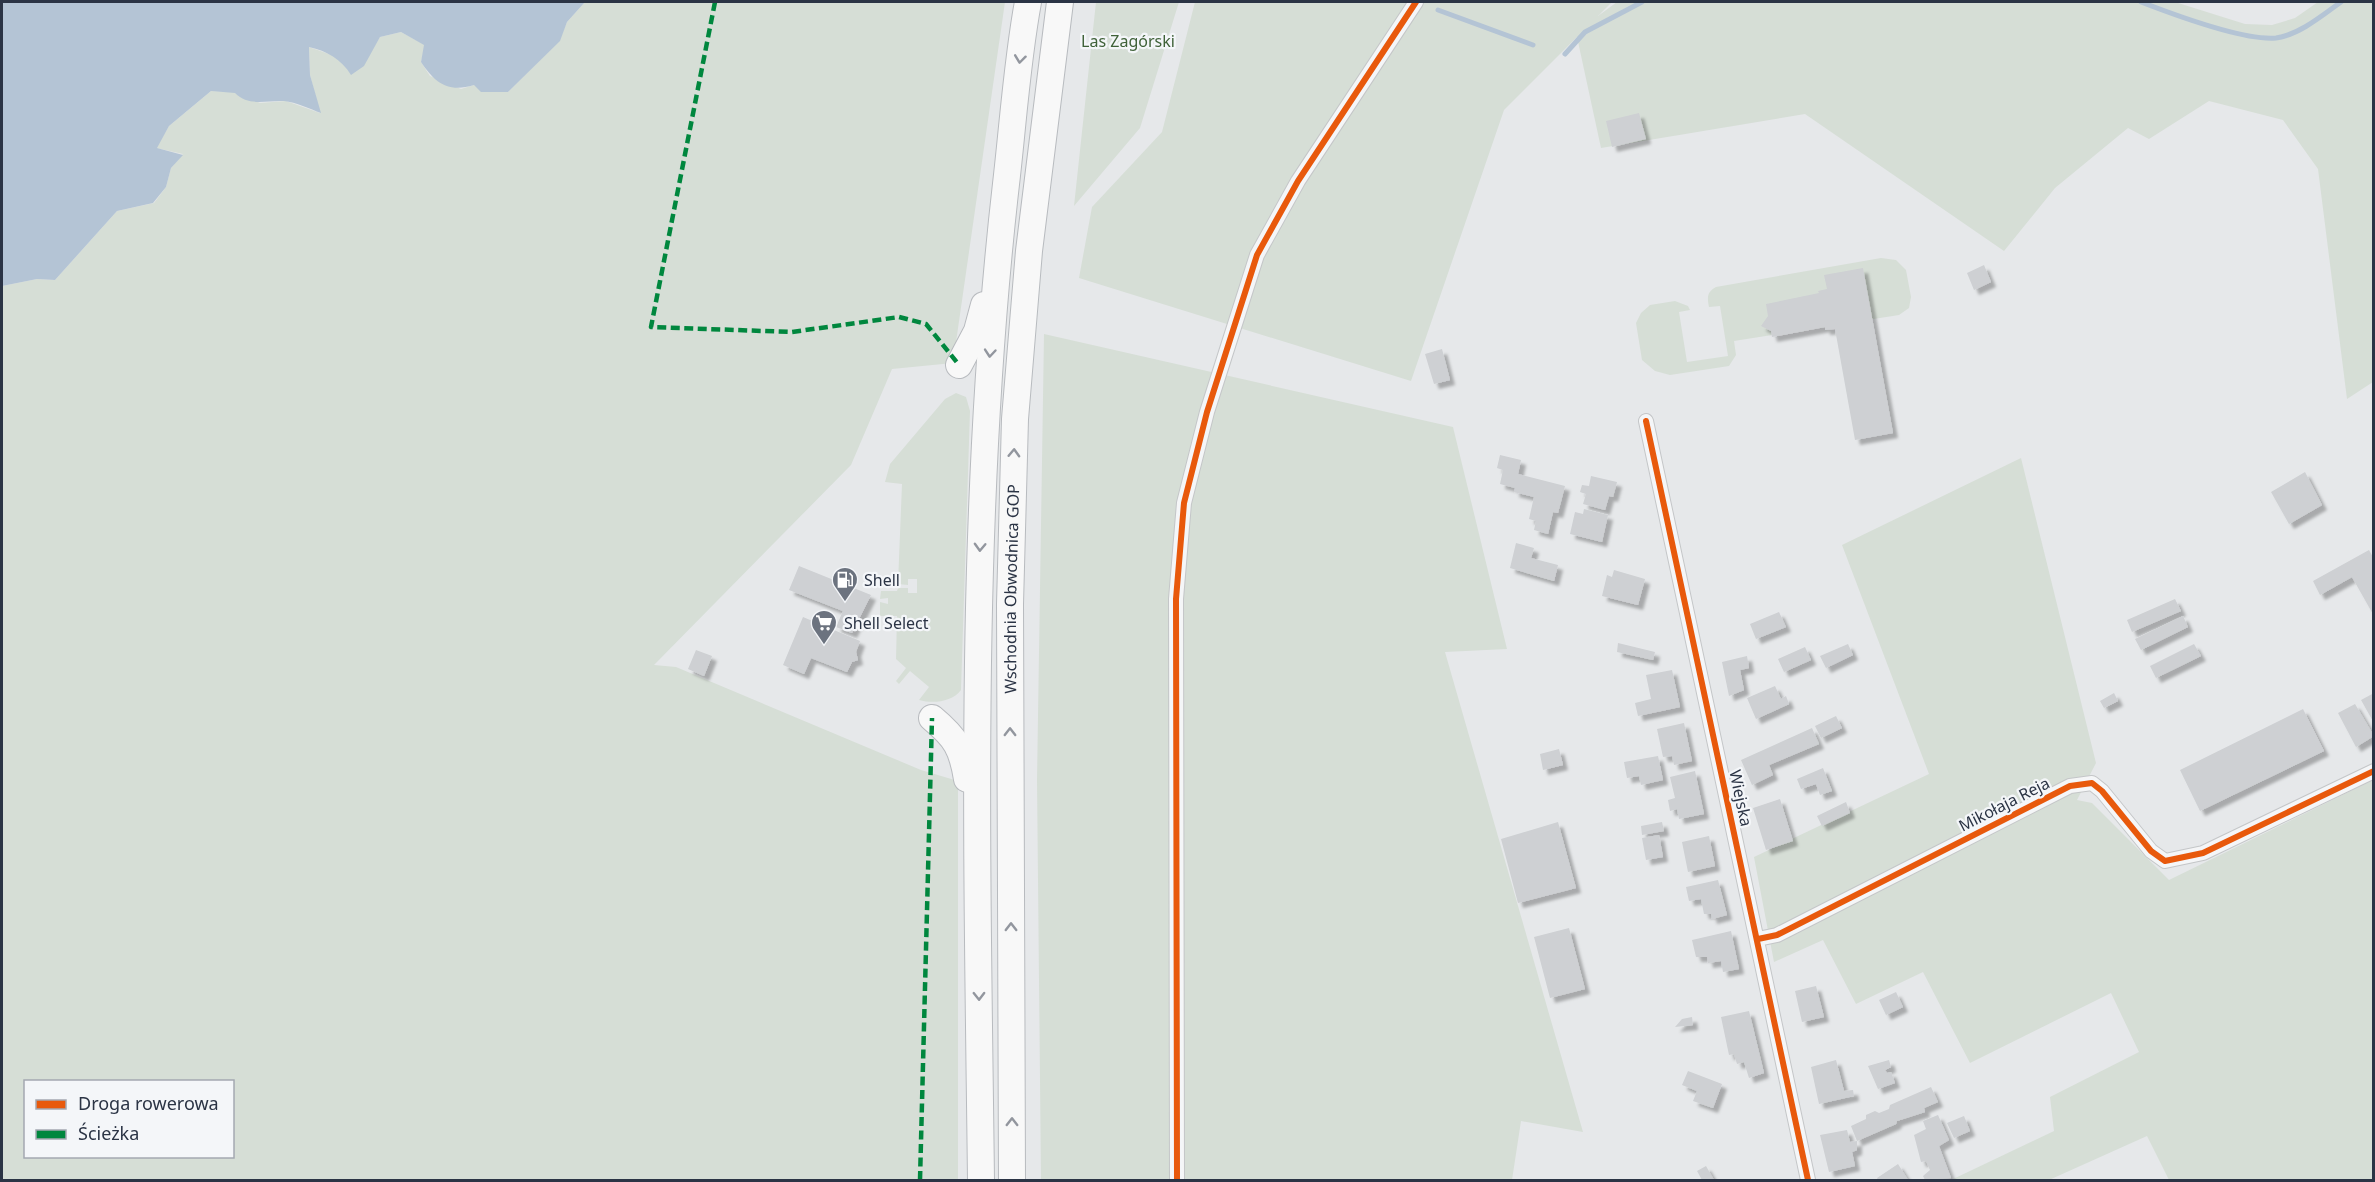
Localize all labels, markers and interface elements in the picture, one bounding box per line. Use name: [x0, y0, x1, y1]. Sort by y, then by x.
park label: Las Zagórski: [1081, 30, 1175, 52]
one-way arrow: [1014, 55, 1027, 64]
one-way arrow: [984, 348, 997, 357]
one-way arrow: [1008, 449, 1021, 458]
street label: Wschodnia Obwodnica GOP: [999, 484, 1024, 694]
one-way arrow: [974, 543, 986, 552]
fuel station icon: Shell: [830, 565, 860, 603]
place label: Shell: [864, 569, 900, 591]
supermarket icon: Shell Select: [809, 608, 839, 646]
place label: Shell Select: [844, 612, 929, 634]
one-way arrow: [1004, 728, 1016, 737]
street label: Wiejska: [1724, 768, 1758, 828]
street label: Mikołaja Reja: [1955, 772, 2053, 836]
one-way arrow: [1005, 923, 1017, 932]
one-way arrow: [973, 992, 985, 1001]
legend: [24, 1080, 234, 1158]
text: Droga rowerowa: [78, 1091, 219, 1115]
one-way arrow: [1006, 1118, 1018, 1127]
text: Ścieżka: [78, 1121, 139, 1145]

